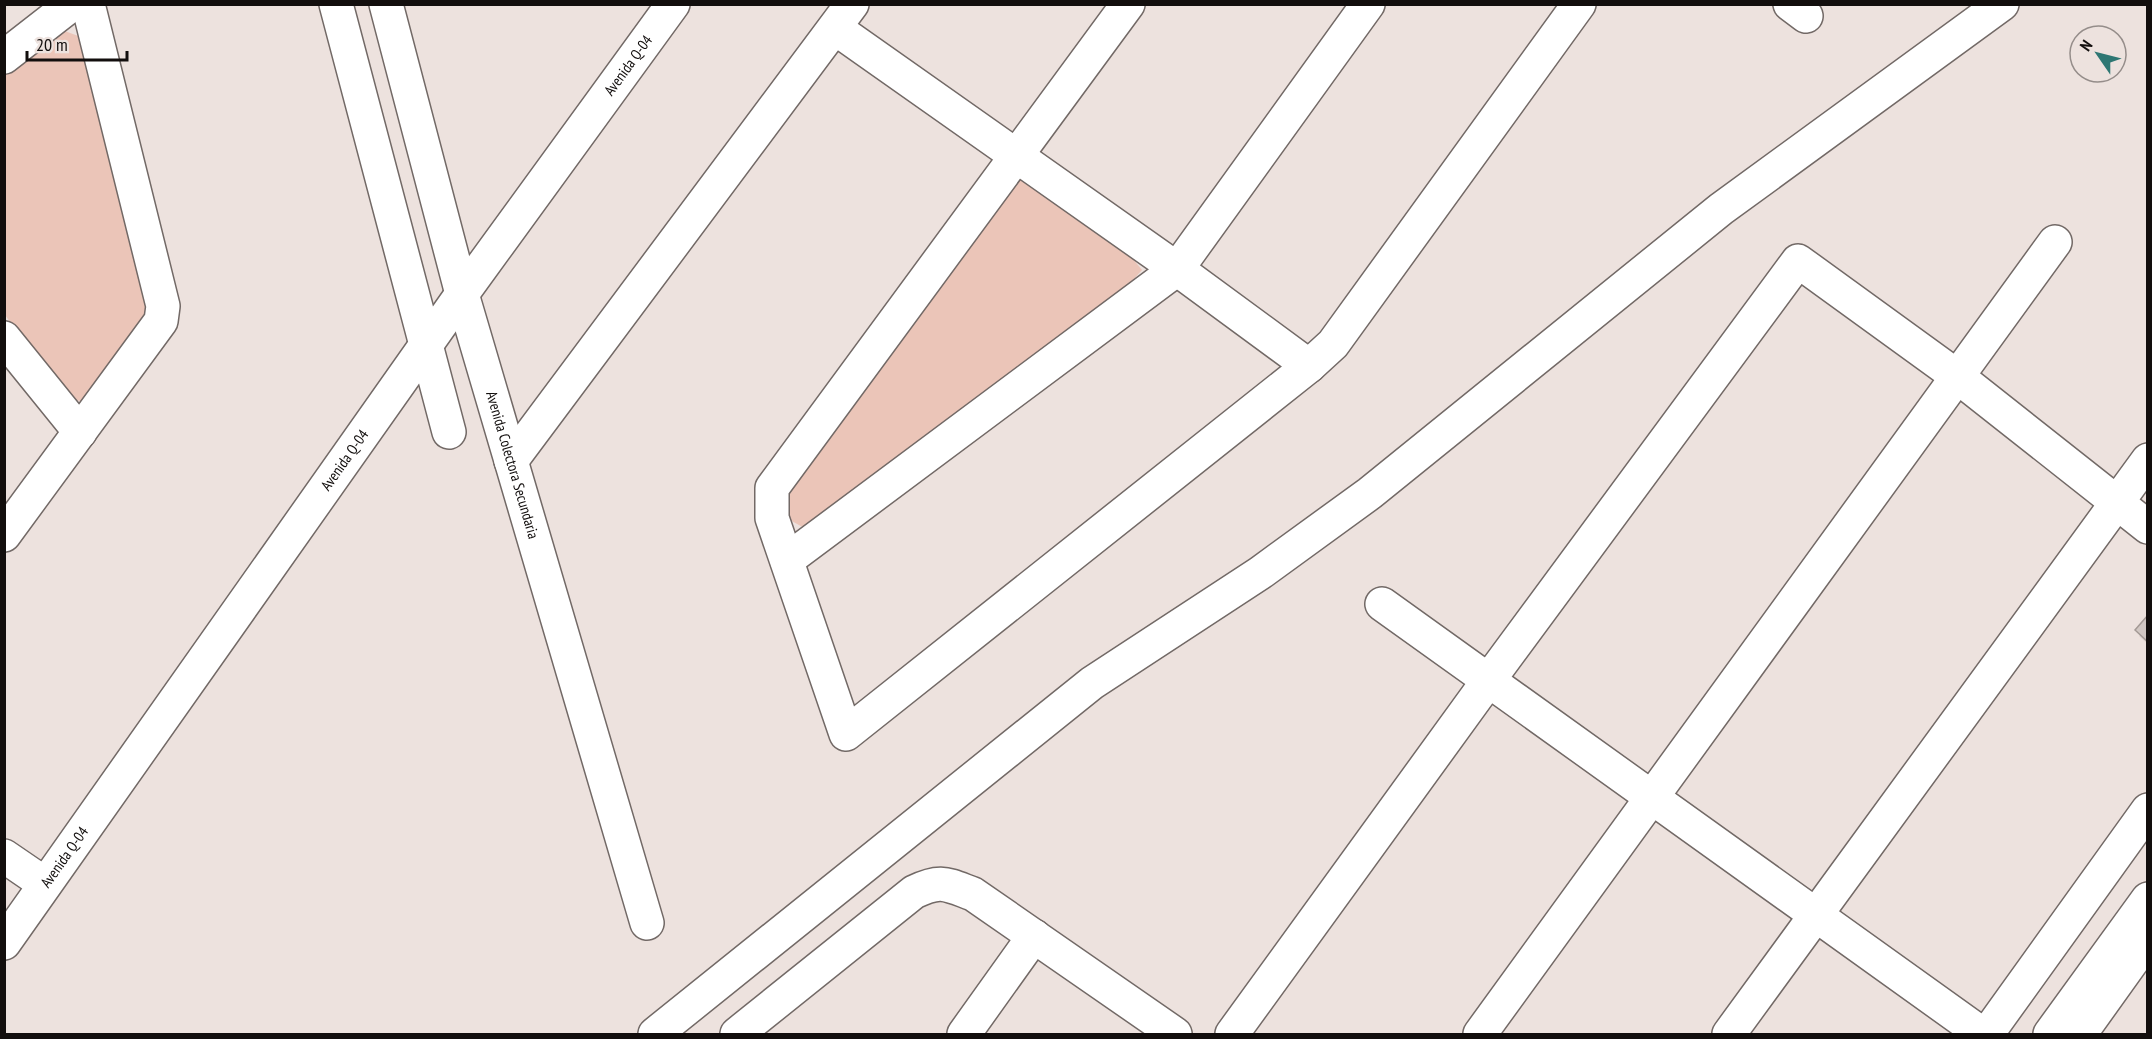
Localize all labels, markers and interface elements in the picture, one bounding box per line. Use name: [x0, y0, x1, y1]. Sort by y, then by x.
scale bar: [27, 24, 128, 62]
north arrow: [2068, 24, 2128, 84]
street label: Avenida Q-04: [600, 31, 656, 99]
text: 20 m: [36, 33, 68, 56]
text: N: [2075, 36, 2096, 55]
street label: Avenida Colectora Secundaria: [482, 389, 543, 541]
street label: Avenida Q-04: [316, 425, 373, 494]
street label: Avenida Q-04: [36, 822, 92, 891]

